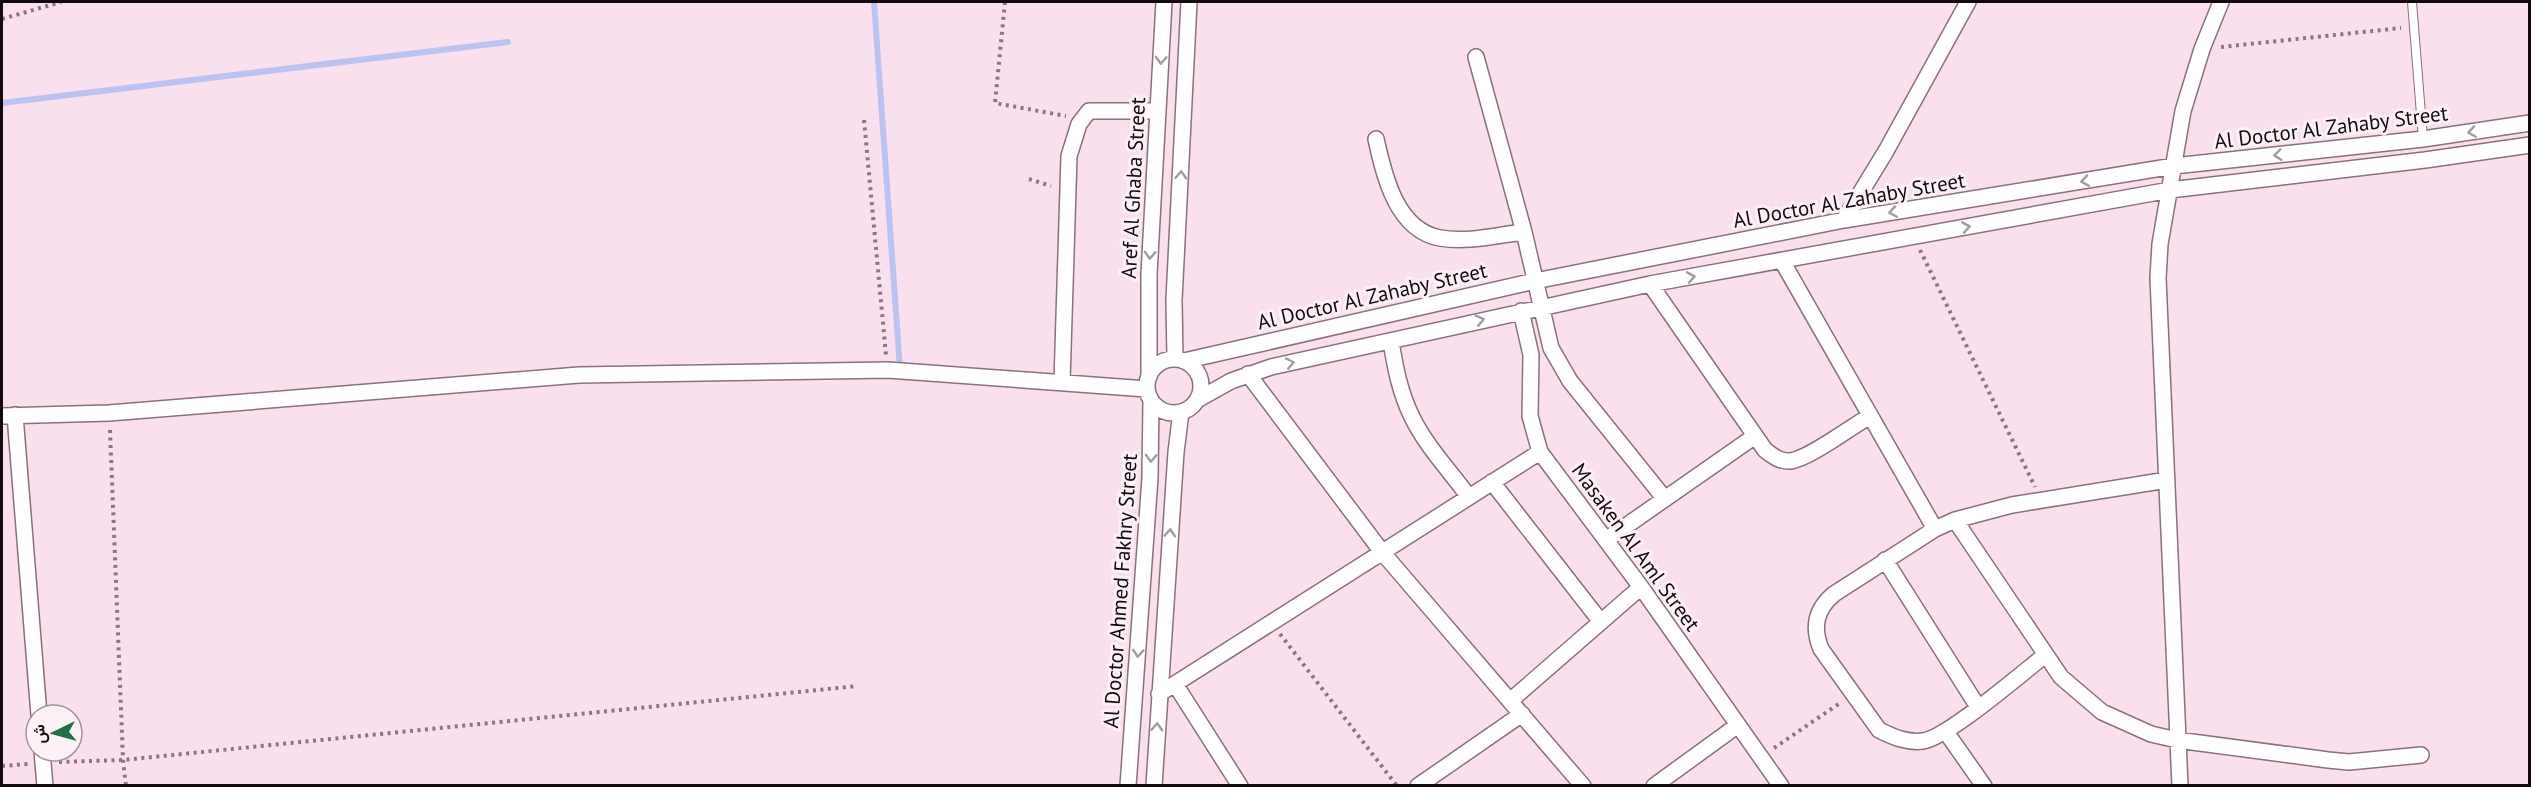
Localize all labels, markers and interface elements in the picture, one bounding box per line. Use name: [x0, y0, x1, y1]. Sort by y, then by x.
one-way arrow: [1155, 55, 1168, 64]
street label: Aref Al Ghaba Street: [1115, 97, 1151, 279]
street label: Al Doctor Al Zahaby Street: [2213, 99, 2449, 155]
one-way arrow: [2467, 125, 2476, 137]
one-way arrow: [2274, 148, 2283, 161]
street label: Al Doctor Al Zahaby Street: [1731, 166, 1967, 234]
one-way arrow: [1174, 170, 1187, 179]
one-way arrow: [2080, 174, 2090, 186]
one-way arrow: [1888, 206, 1897, 218]
one-way arrow: [1961, 221, 1971, 234]
one-way arrow: [1144, 250, 1157, 259]
street label: Al Doctor Al Zahaby Street: [1255, 256, 1489, 336]
one-way arrow: [1687, 271, 1696, 283]
one-way arrow: [1475, 315, 1485, 328]
one-way arrow: [1284, 357, 1294, 370]
street label: Al Doctor Ahmed Fakhry Street: [1097, 453, 1143, 729]
one-way arrow: [1144, 454, 1157, 463]
street label: Masaken Al Aml Street: [1566, 458, 1706, 636]
one-way arrow: [1164, 528, 1177, 537]
one-way arrow: [1131, 648, 1144, 657]
north arrow: [24, 703, 84, 763]
one-way arrow: [1151, 723, 1164, 732]
text: ش: [28, 724, 50, 745]

